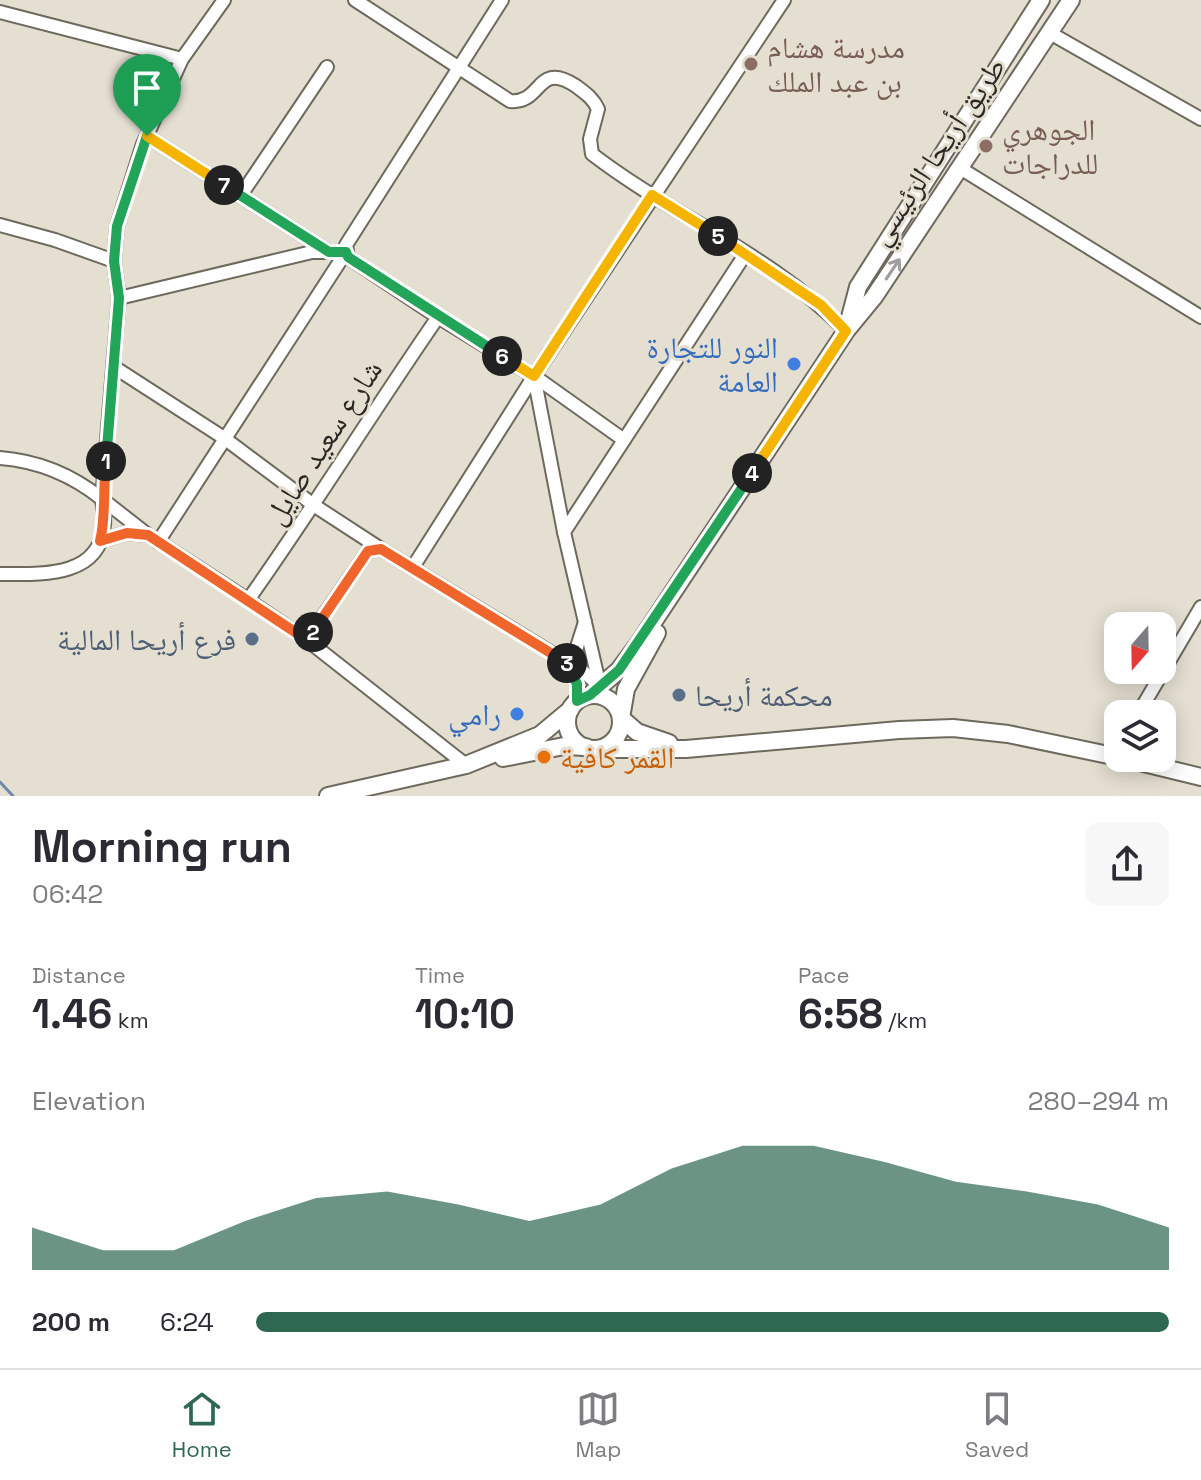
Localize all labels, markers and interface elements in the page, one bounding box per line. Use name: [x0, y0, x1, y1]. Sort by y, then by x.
place label: مدرسة هشام بن عبد الملك: [767, 28, 905, 101]
street label: طريق أريحا الرئيسي: [860, 49, 1018, 255]
pin: [113, 54, 181, 136]
marker: مدرسة هشام بن عبد الملك: [742, 55, 760, 73]
icon: arrive: [125, 66, 169, 110]
place label: الجوهري للدراجات: [1002, 110, 1098, 183]
marker: الجوهري للدراجات: [977, 137, 995, 155]
pin: 7: [204, 165, 244, 205]
text: 7: [218, 171, 230, 199]
pin: 5: [698, 216, 738, 256]
text: 5: [711, 222, 725, 250]
one-way arrow: [885, 258, 901, 280]
place label: النور للتجارة العامة: [647, 328, 778, 401]
pin: 6: [482, 336, 522, 376]
text: 6: [495, 342, 509, 370]
street label: شارع سعيد صايل: [255, 352, 391, 532]
marker: النور للتجارة العامة: [785, 355, 803, 373]
pin: 1: [86, 441, 126, 481]
text: 1: [101, 447, 111, 475]
pin: 4: [732, 453, 772, 493]
text: 4: [745, 459, 759, 487]
pin: 2: [293, 612, 333, 652]
north arrow: [1104, 612, 1176, 684]
map controls: [1104, 612, 1176, 772]
text: 2: [306, 618, 320, 646]
place label: فرع أريحا المالية: [57, 620, 236, 659]
marker: فرع أريحا المالية: [243, 630, 261, 648]
pin: 3: [547, 643, 587, 683]
text: 3: [560, 649, 574, 677]
place label: محكمة أريحا: [695, 676, 833, 715]
marker: محكمة أريحا: [670, 686, 688, 704]
place label: رامي: [448, 695, 501, 738]
button: layers: [1104, 700, 1176, 772]
marker: رامي: [508, 705, 526, 723]
place label: القمر كافية: [560, 738, 674, 777]
marker: القمر كافية: [535, 748, 553, 766]
text: Morning run: [32, 819, 292, 875]
button: share: [1085, 822, 1169, 906]
text: 06:42: [32, 877, 103, 911]
text: Distance: [32, 961, 126, 989]
text: Time: [415, 961, 465, 989]
text: Pace: [798, 961, 850, 989]
text: 1.46: [32, 989, 112, 1040]
text: 10:10: [415, 989, 515, 1040]
text: 6:58: [798, 989, 883, 1040]
text: km: [112, 1006, 149, 1034]
text: /km: [883, 1006, 927, 1034]
text: Elevation: [32, 1084, 146, 1118]
text: 280–294 m: [1028, 1084, 1169, 1118]
text: 200 m: [32, 1305, 110, 1339]
text: 6:24: [160, 1305, 214, 1339]
tab: Home: [172, 1387, 232, 1463]
tab: Map: [575, 1387, 621, 1463]
tab: Saved: [965, 1387, 1029, 1463]

